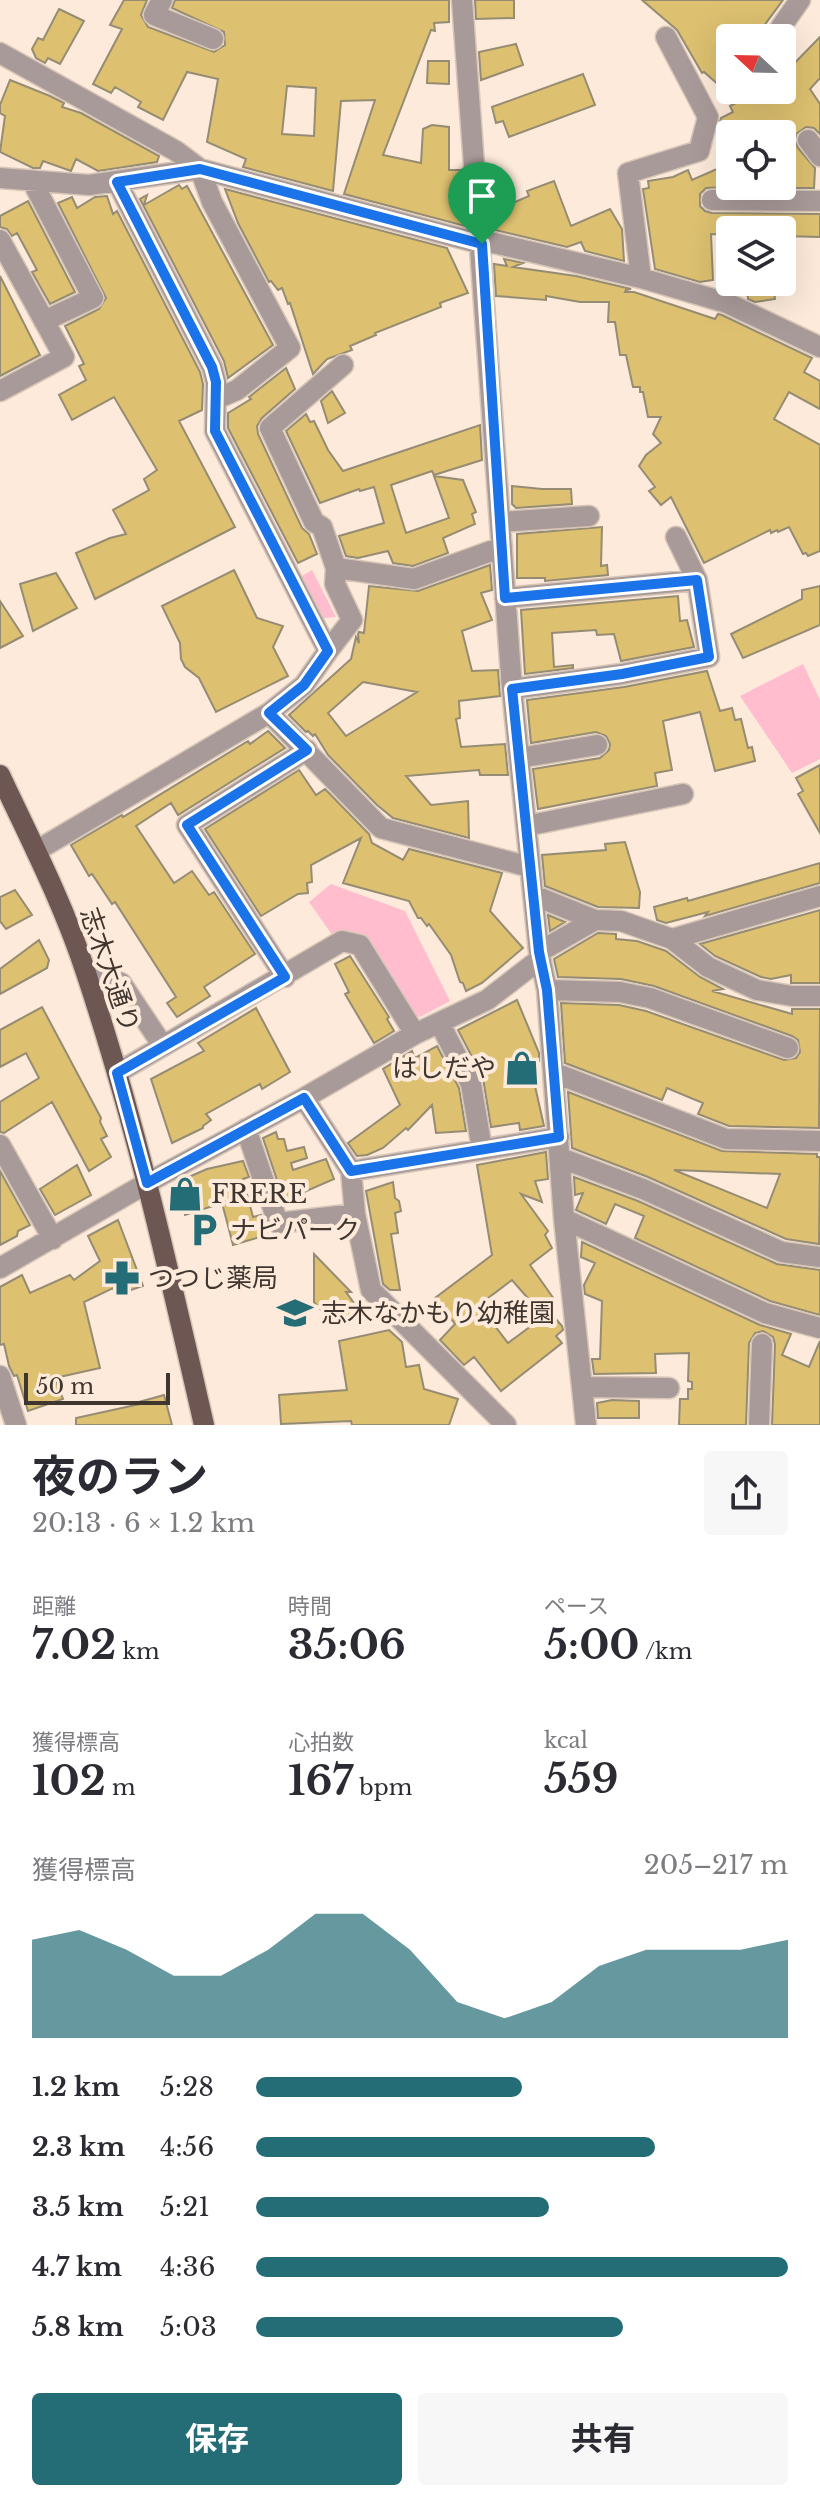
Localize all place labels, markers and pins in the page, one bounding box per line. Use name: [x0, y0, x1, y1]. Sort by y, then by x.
pin: [448, 162, 516, 244]
shop icon: はしだや: [503, 1049, 541, 1087]
place label: はしだや: [392, 1052, 496, 1084]
shop icon: FRERE: [166, 1175, 204, 1213]
place label: FRERE: [211, 1178, 307, 1210]
parking icon: ナビパーク: [185, 1211, 223, 1249]
place label: ナビパーク: [230, 1214, 360, 1246]
pharmacy icon: つつじ薬局: [103, 1259, 141, 1297]
place label: つつじ薬局: [148, 1262, 278, 1294]
school or university icon: 志木なかもり幼稚園: [276, 1294, 314, 1332]
place label: 志木なかもり幼稚園: [321, 1297, 555, 1329]

